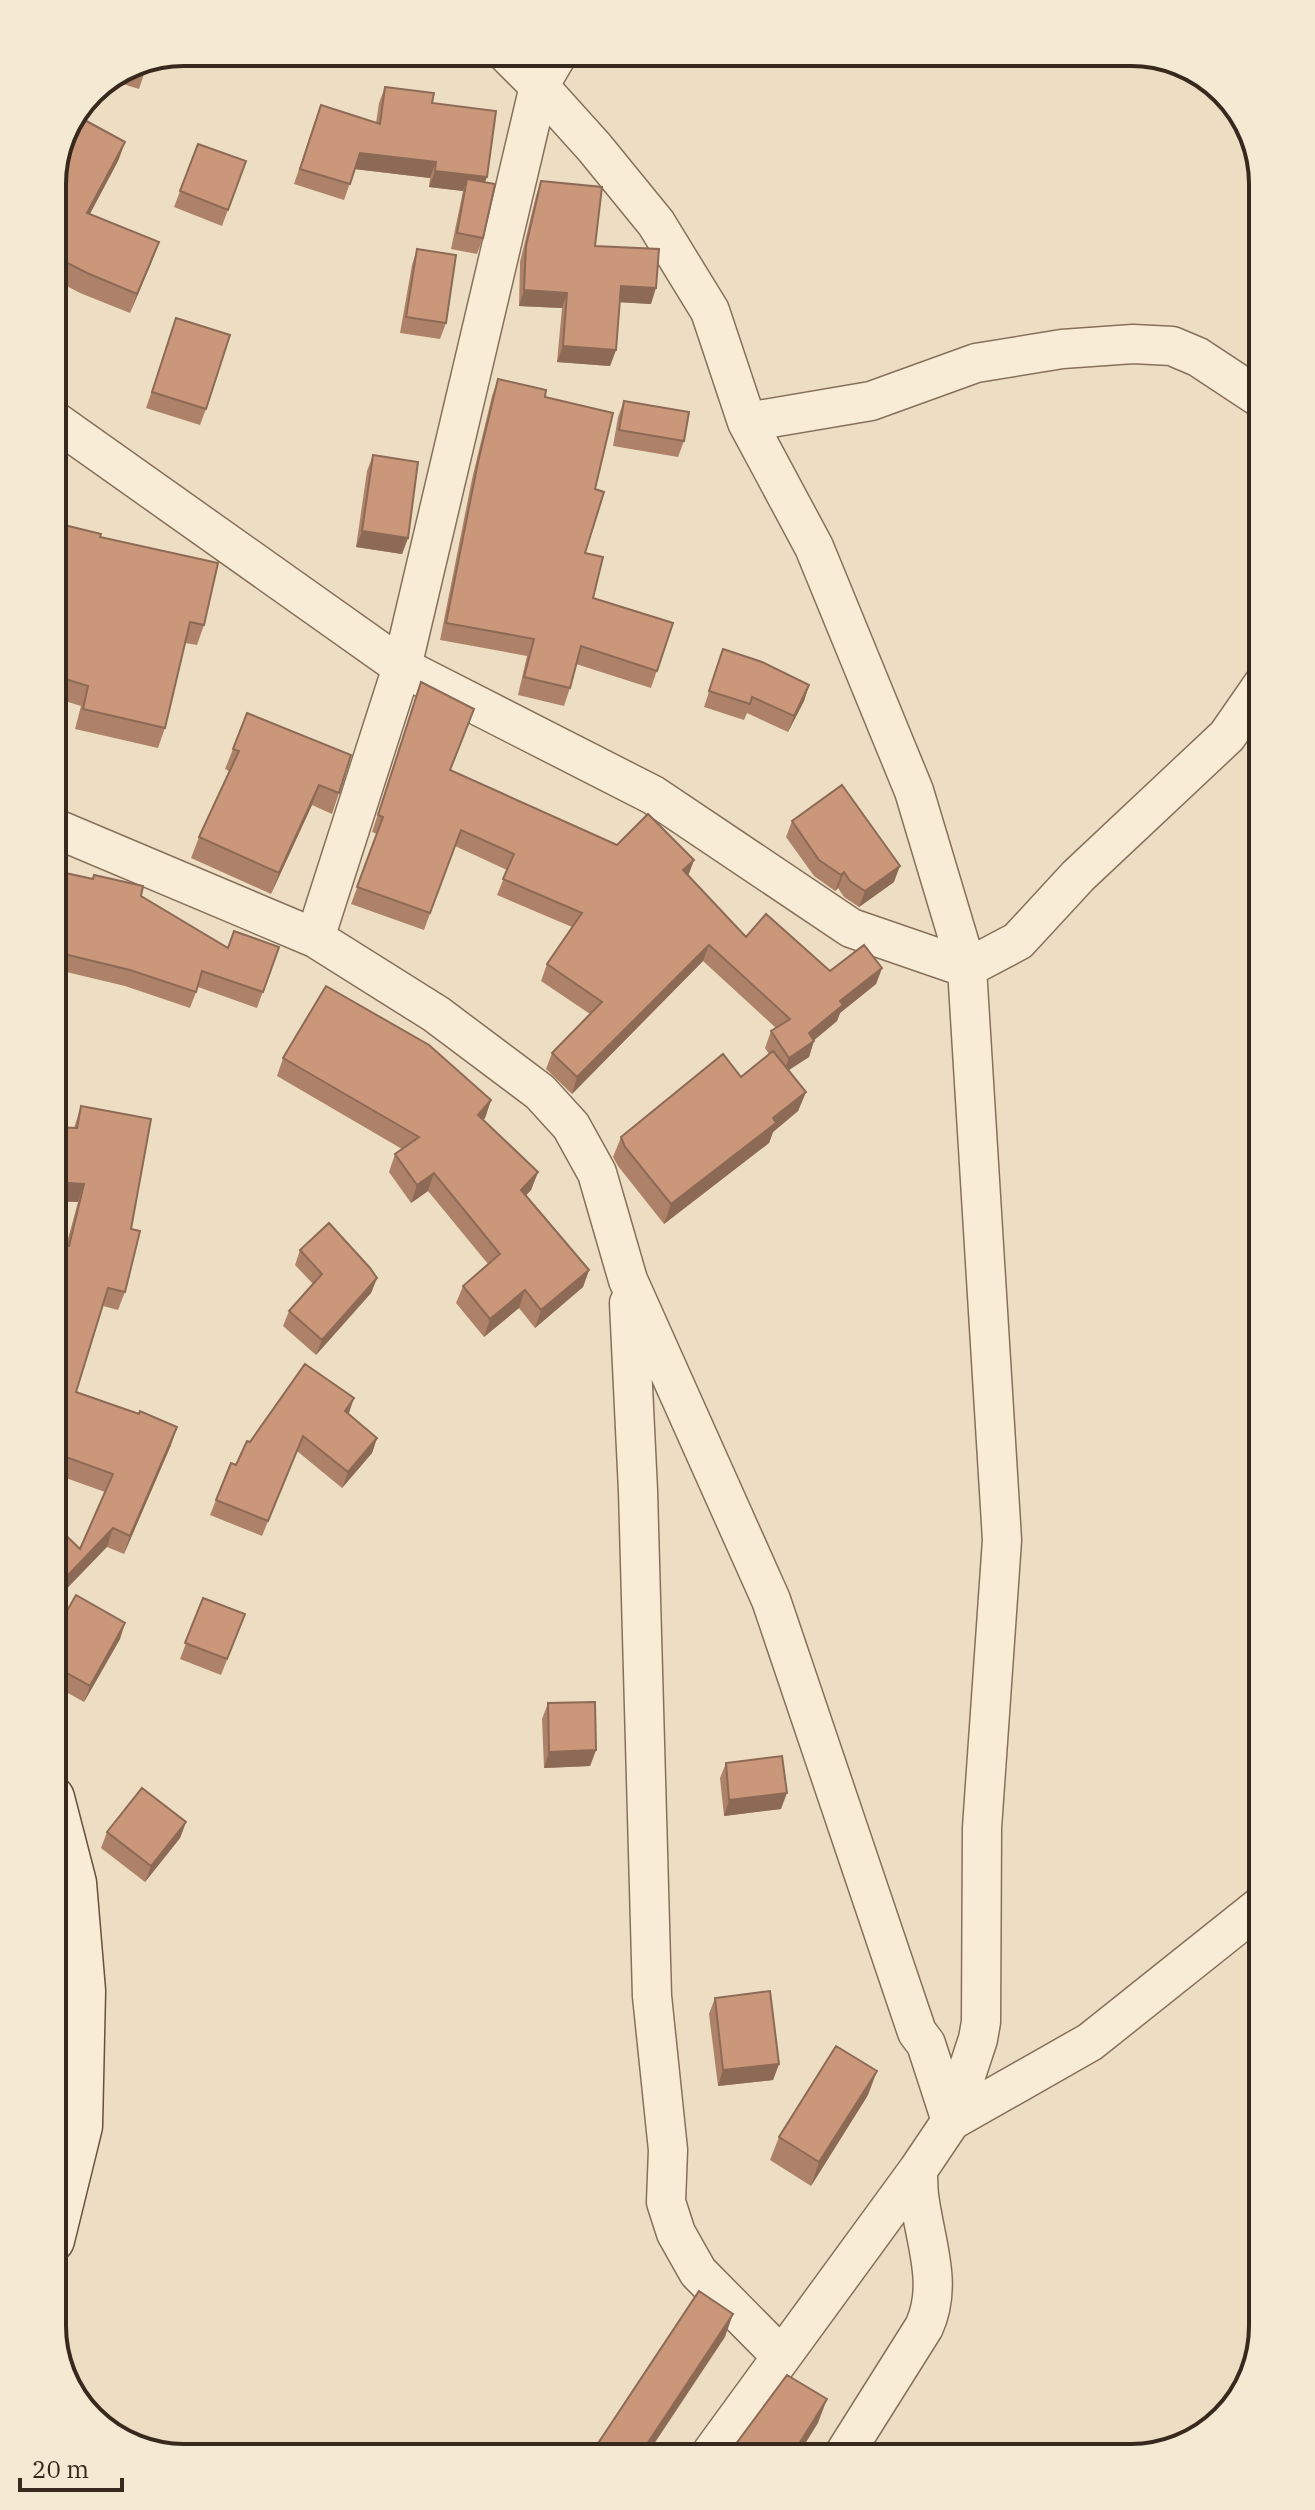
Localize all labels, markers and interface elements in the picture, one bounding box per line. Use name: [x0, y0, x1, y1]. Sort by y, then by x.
scale bar: [20, 2442, 122, 2492]
text: 20 m: [32, 2453, 89, 2485]

